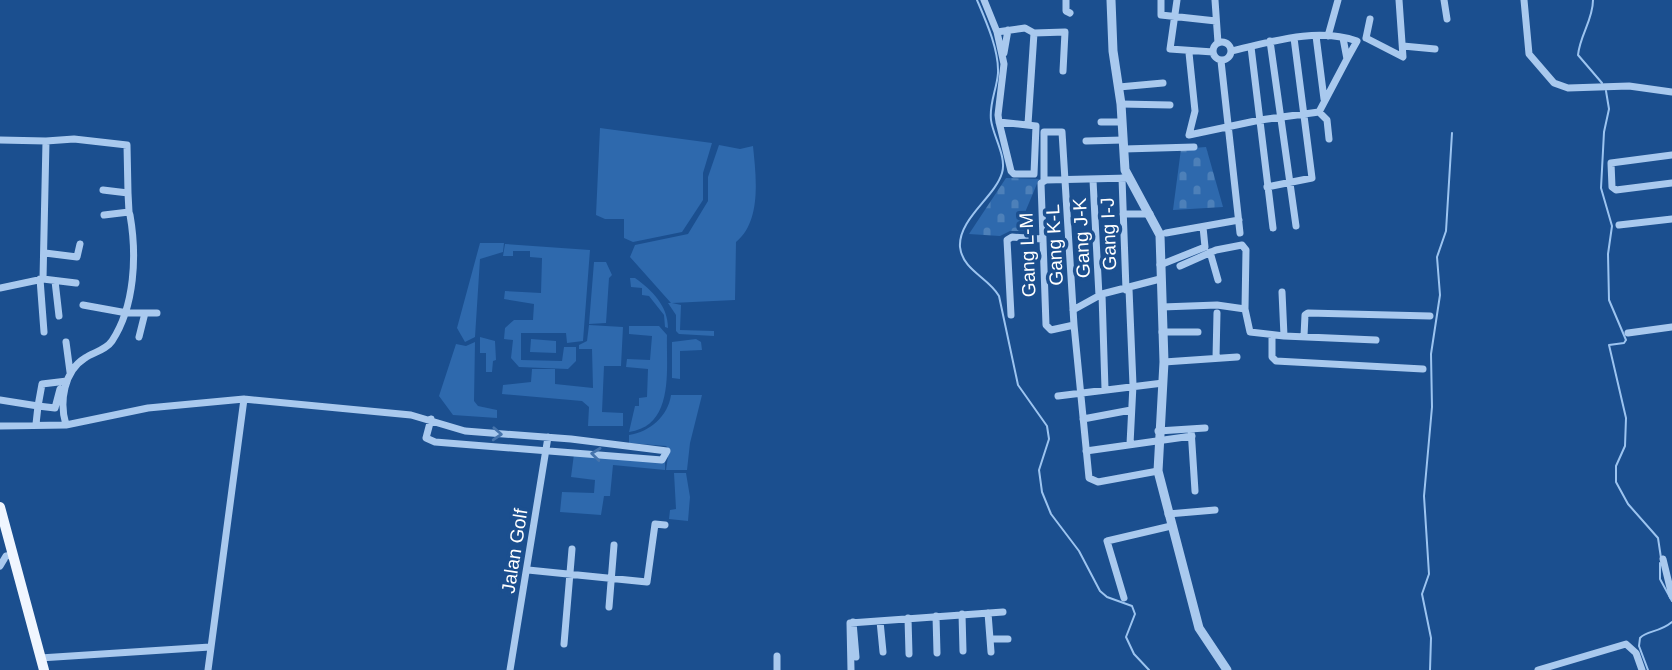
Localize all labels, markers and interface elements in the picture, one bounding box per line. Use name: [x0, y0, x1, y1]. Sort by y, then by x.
street label: Gang J-K: [1069, 197, 1094, 279]
street label: Gang I-J: [1097, 197, 1120, 271]
street label: Gang K-L: [1042, 204, 1067, 286]
street label: Gang L-M: [1016, 212, 1039, 298]
one-way arrow: [492, 426, 503, 441]
one-way arrow: [591, 447, 602, 462]
street label: Jalan Golf: [497, 506, 532, 595]

